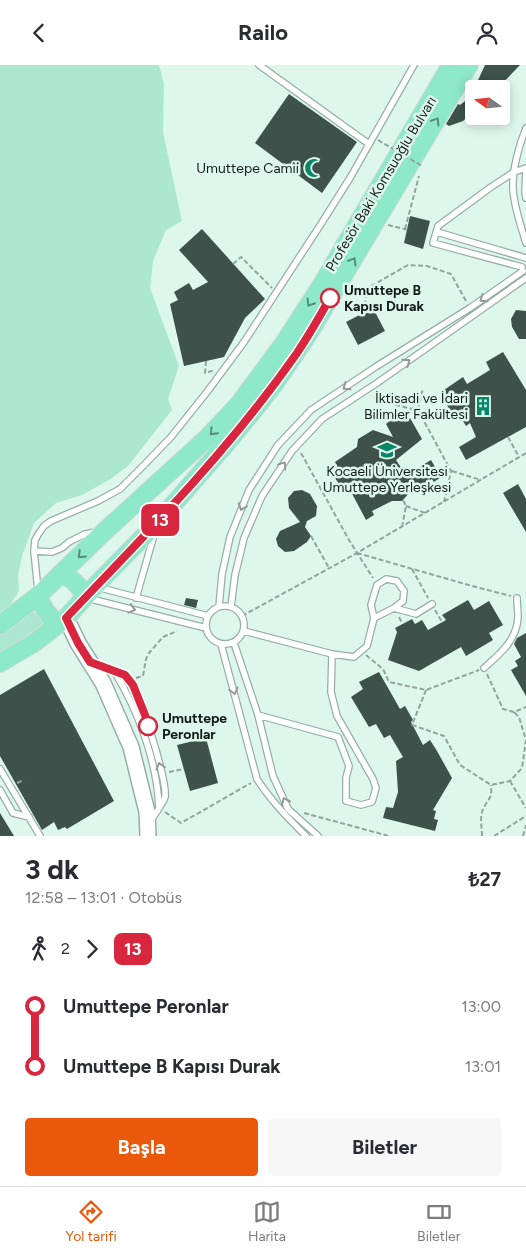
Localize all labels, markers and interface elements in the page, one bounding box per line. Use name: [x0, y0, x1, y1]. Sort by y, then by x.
icon: back: [25, 19, 53, 47]
text: Railo: [238, 19, 288, 46]
icon: person: [473, 19, 501, 47]
north arrow: [465, 80, 510, 125]
map controls: [465, 80, 510, 125]
street label: Profesör Baki Komsuoğlu Bulvarı: [322, 94, 440, 274]
one-way arrow: [429, 117, 439, 126]
mosque icon: Umuttepe Camii: [303, 157, 325, 179]
place label: Umuttepe Camii: [196, 160, 299, 177]
one-way arrow: [346, 257, 356, 266]
place label: Umuttepe B Kapısı Durak: [344, 282, 424, 315]
marker: Umuttepe B Kapısı Durak: [320, 288, 340, 308]
one-way arrow: [479, 293, 489, 302]
one-way arrow: [307, 297, 317, 306]
one-way arrow: [401, 359, 411, 368]
one-way arrow: [342, 381, 352, 390]
place label: İktisadi ve İdari Bilimler Fakültesi: [364, 390, 468, 423]
building icon: İktisadi ve İdari Bilimler Fakültesi: [472, 395, 494, 417]
one-way arrow: [210, 426, 219, 435]
school or university icon: Kocaeli Üniversitesi Umuttepe Yerleşkesi: [376, 439, 398, 461]
one-way arrow: [277, 461, 286, 470]
place label: Kocaeli Üniversitesi Umuttepe Yerleşkesi: [323, 463, 451, 496]
one-way arrow: [238, 503, 248, 511]
line badge: 13: [138, 504, 182, 536]
text: 13: [151, 509, 169, 531]
one-way arrow: [77, 549, 86, 558]
one-way arrow: [128, 603, 137, 614]
one-way arrow: [228, 686, 238, 695]
place label: Umuttepe Peronlar: [162, 710, 227, 743]
marker: Umuttepe Peronlar: [138, 716, 158, 736]
one-way arrow: [155, 762, 165, 770]
one-way arrow: [280, 797, 291, 806]
text: 3 dk: [25, 852, 79, 886]
text: ₺27: [469, 868, 501, 891]
text: 12:58 – 13:01 · Otobüs: [25, 888, 182, 907]
icon: walk: [25, 935, 53, 963]
icon: forward: [78, 935, 106, 963]
text: 13: [124, 938, 142, 960]
text: 2: [61, 939, 70, 958]
text: Umuttepe Peronlar: [63, 995, 229, 1018]
text: 13:00: [461, 997, 501, 1016]
text: Umuttepe B Kapısı Durak: [63, 1055, 281, 1078]
text: 13:01: [465, 1057, 501, 1076]
button: Başla: [25, 1118, 258, 1176]
button: Biletler: [268, 1118, 501, 1176]
tab: Yol tarifi: [66, 1198, 117, 1245]
tab: Harita: [248, 1198, 286, 1245]
tab: Biletler: [417, 1198, 460, 1245]

